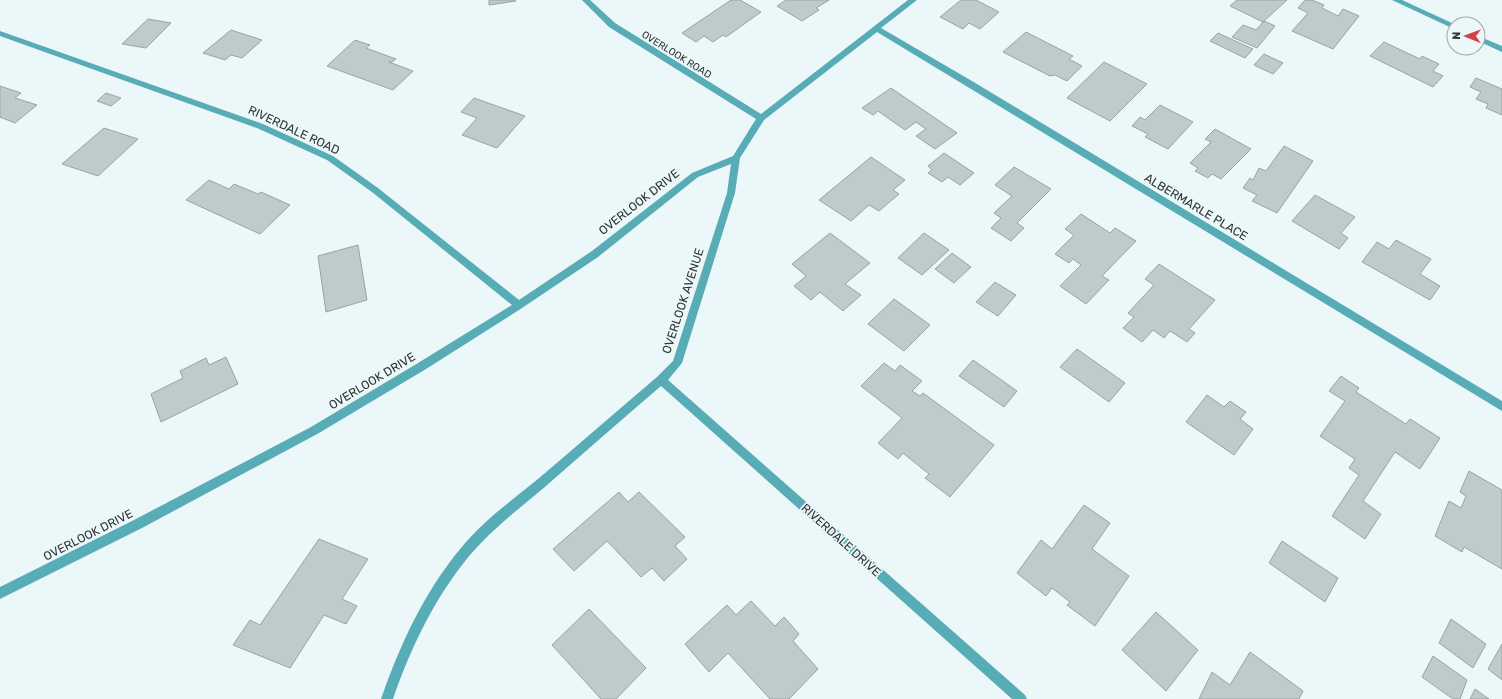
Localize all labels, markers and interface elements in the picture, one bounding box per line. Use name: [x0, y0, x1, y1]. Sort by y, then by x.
north arrow: [1446, 16, 1486, 56]
street label: OVERLOOK ROAD: [639, 29, 714, 81]
text: N: [1450, 32, 1463, 40]
street label: RIVERDALE ROAD: [246, 103, 342, 157]
street label: OVERLOOK DRIVE: [596, 166, 682, 238]
street label: ALBERMARLE PLACE: [1142, 171, 1250, 243]
street label: OVERLOOK AVENUE: [659, 246, 707, 356]
street label: OVERLOOK DRIVE: [326, 350, 418, 412]
street label: RIVERDALE DRIVE: [798, 501, 884, 579]
street label: OVERLOOK DRIVE: [41, 506, 135, 564]

